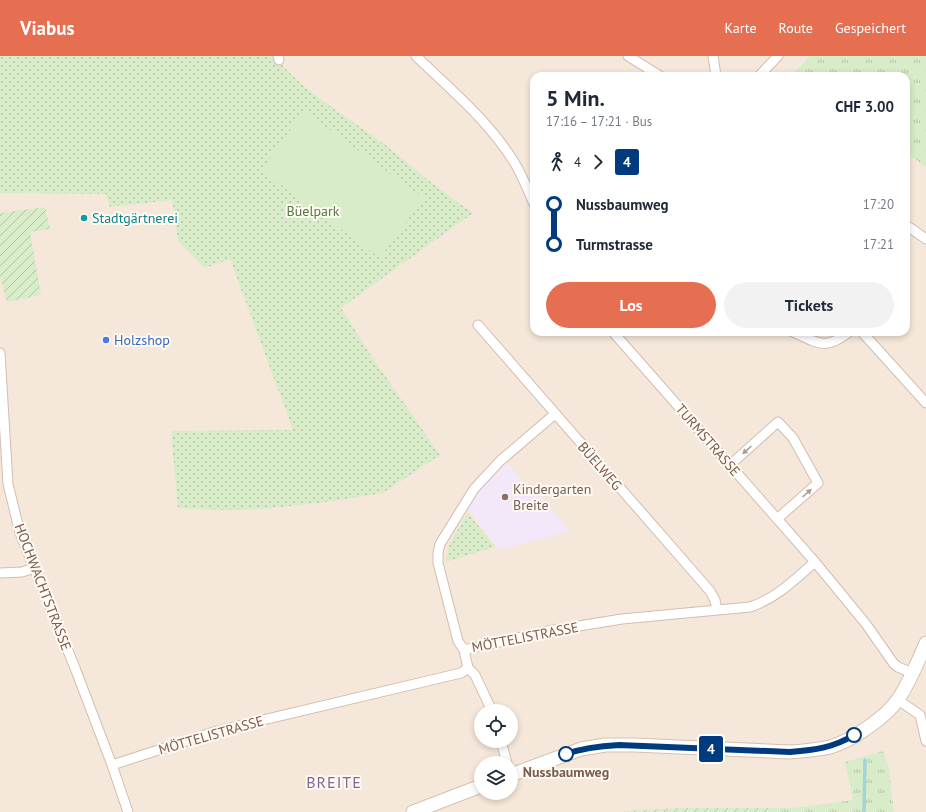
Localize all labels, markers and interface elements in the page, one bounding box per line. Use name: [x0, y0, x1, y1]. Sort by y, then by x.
text: Viabus: [20, 16, 74, 40]
text: Karte: [725, 19, 757, 37]
text: Route: [779, 19, 813, 37]
text: Gespeichert: [835, 19, 906, 37]
text: 5 Min.: [546, 84, 605, 112]
text: CHF 3.00: [835, 97, 894, 116]
text: 17:16 – 17:21 · Bus: [546, 113, 652, 130]
icon: walk: [546, 151, 568, 173]
icon: forward: [587, 151, 609, 173]
text: 4: [623, 153, 631, 171]
text: 4: [574, 154, 581, 171]
text: Nussbaumweg: [576, 195, 668, 214]
text: 17:20: [863, 196, 894, 213]
park label: Büelpark: [287, 202, 340, 220]
place label: Stadtgärtnerei: [92, 209, 178, 227]
marker: Stadtgärtnerei: [79, 213, 89, 223]
text: Turmstrasse: [576, 235, 653, 254]
text: 17:21: [863, 236, 894, 253]
button: Los: [546, 282, 716, 328]
button: Tickets: [724, 282, 894, 328]
place label: Holzshop: [114, 331, 170, 349]
marker: Holzshop: [101, 335, 111, 345]
street label: TURMSTRASSE: [672, 400, 744, 480]
street label: BÜELWEG: [574, 438, 626, 494]
one-way arrow: [742, 445, 753, 454]
place label: Kindergarten Breite: [513, 480, 591, 514]
one-way arrow: [801, 489, 812, 498]
marker: Kindergarten Breite: [500, 492, 510, 502]
street label: HOCHWACHTSTRASSE: [11, 521, 75, 653]
street label: MÖTTELISTRASSE: [470, 618, 580, 656]
map controls: [474, 704, 518, 800]
button: locate: [474, 704, 518, 748]
street label: MÖTTELISTRASSE: [156, 711, 266, 759]
unlabelled marker: [846, 727, 862, 743]
line badge: 4: [698, 736, 724, 762]
text: 4: [707, 740, 715, 758]
marker: Nussbaumweg: [558, 746, 574, 762]
button: layers: [474, 756, 518, 800]
place label: Nussbaumweg: [523, 763, 609, 781]
district label: BREITE: [306, 772, 362, 792]

